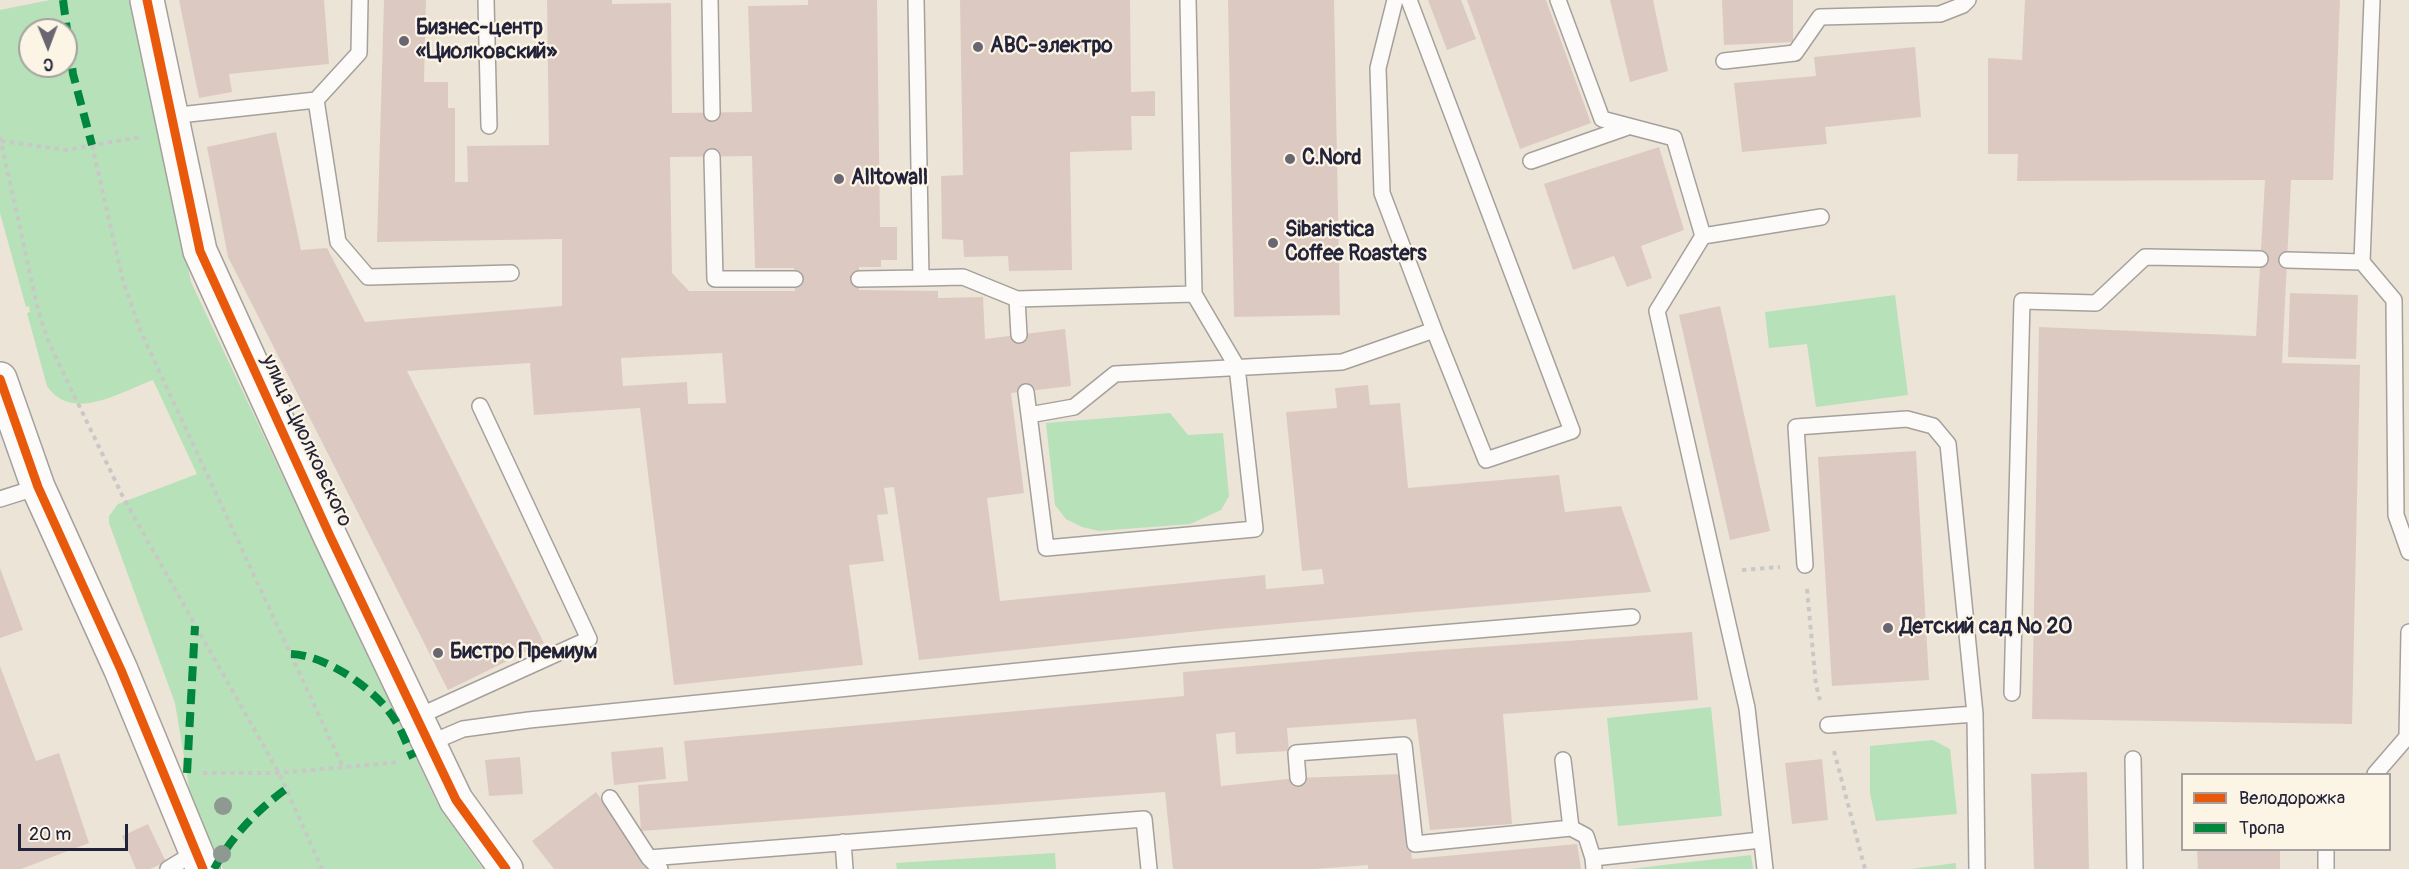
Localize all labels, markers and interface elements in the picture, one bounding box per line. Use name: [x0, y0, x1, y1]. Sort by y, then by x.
place label: Бизнес-центр «Циолковский»: [416, 16, 557, 66]
north arrow: [18, 18, 78, 78]
marker: Бизнес-центр «Циолковский»: [397, 34, 411, 48]
place label: АВС-электро: [990, 34, 1113, 60]
marker: АВС-электро: [971, 40, 985, 54]
text: С: [43, 54, 53, 74]
place label: C.Nord: [1302, 146, 1362, 172]
marker: C.Nord: [1283, 152, 1297, 166]
place label: Alltowall: [851, 166, 928, 192]
marker: Alltowall: [832, 172, 846, 186]
place label: Sibaristica Coffee Roasters: [1285, 218, 1427, 268]
marker: Sibaristica Coffee Roasters: [1266, 236, 1280, 250]
street label: улица Циолковского: [255, 351, 357, 531]
place label: Детский сад № 20: [1900, 615, 2073, 641]
marker: Детский сад № 20: [1881, 621, 1895, 635]
place label: Бистро Премиум: [450, 640, 597, 666]
marker: Бистро Премиум: [431, 646, 445, 660]
legend: [2181, 773, 2391, 851]
text: Велодорожка: [2239, 787, 2345, 810]
scale bar: [21, 812, 130, 850]
text: Тропа: [2239, 817, 2285, 840]
text: 20 m: [29, 823, 71, 846]

